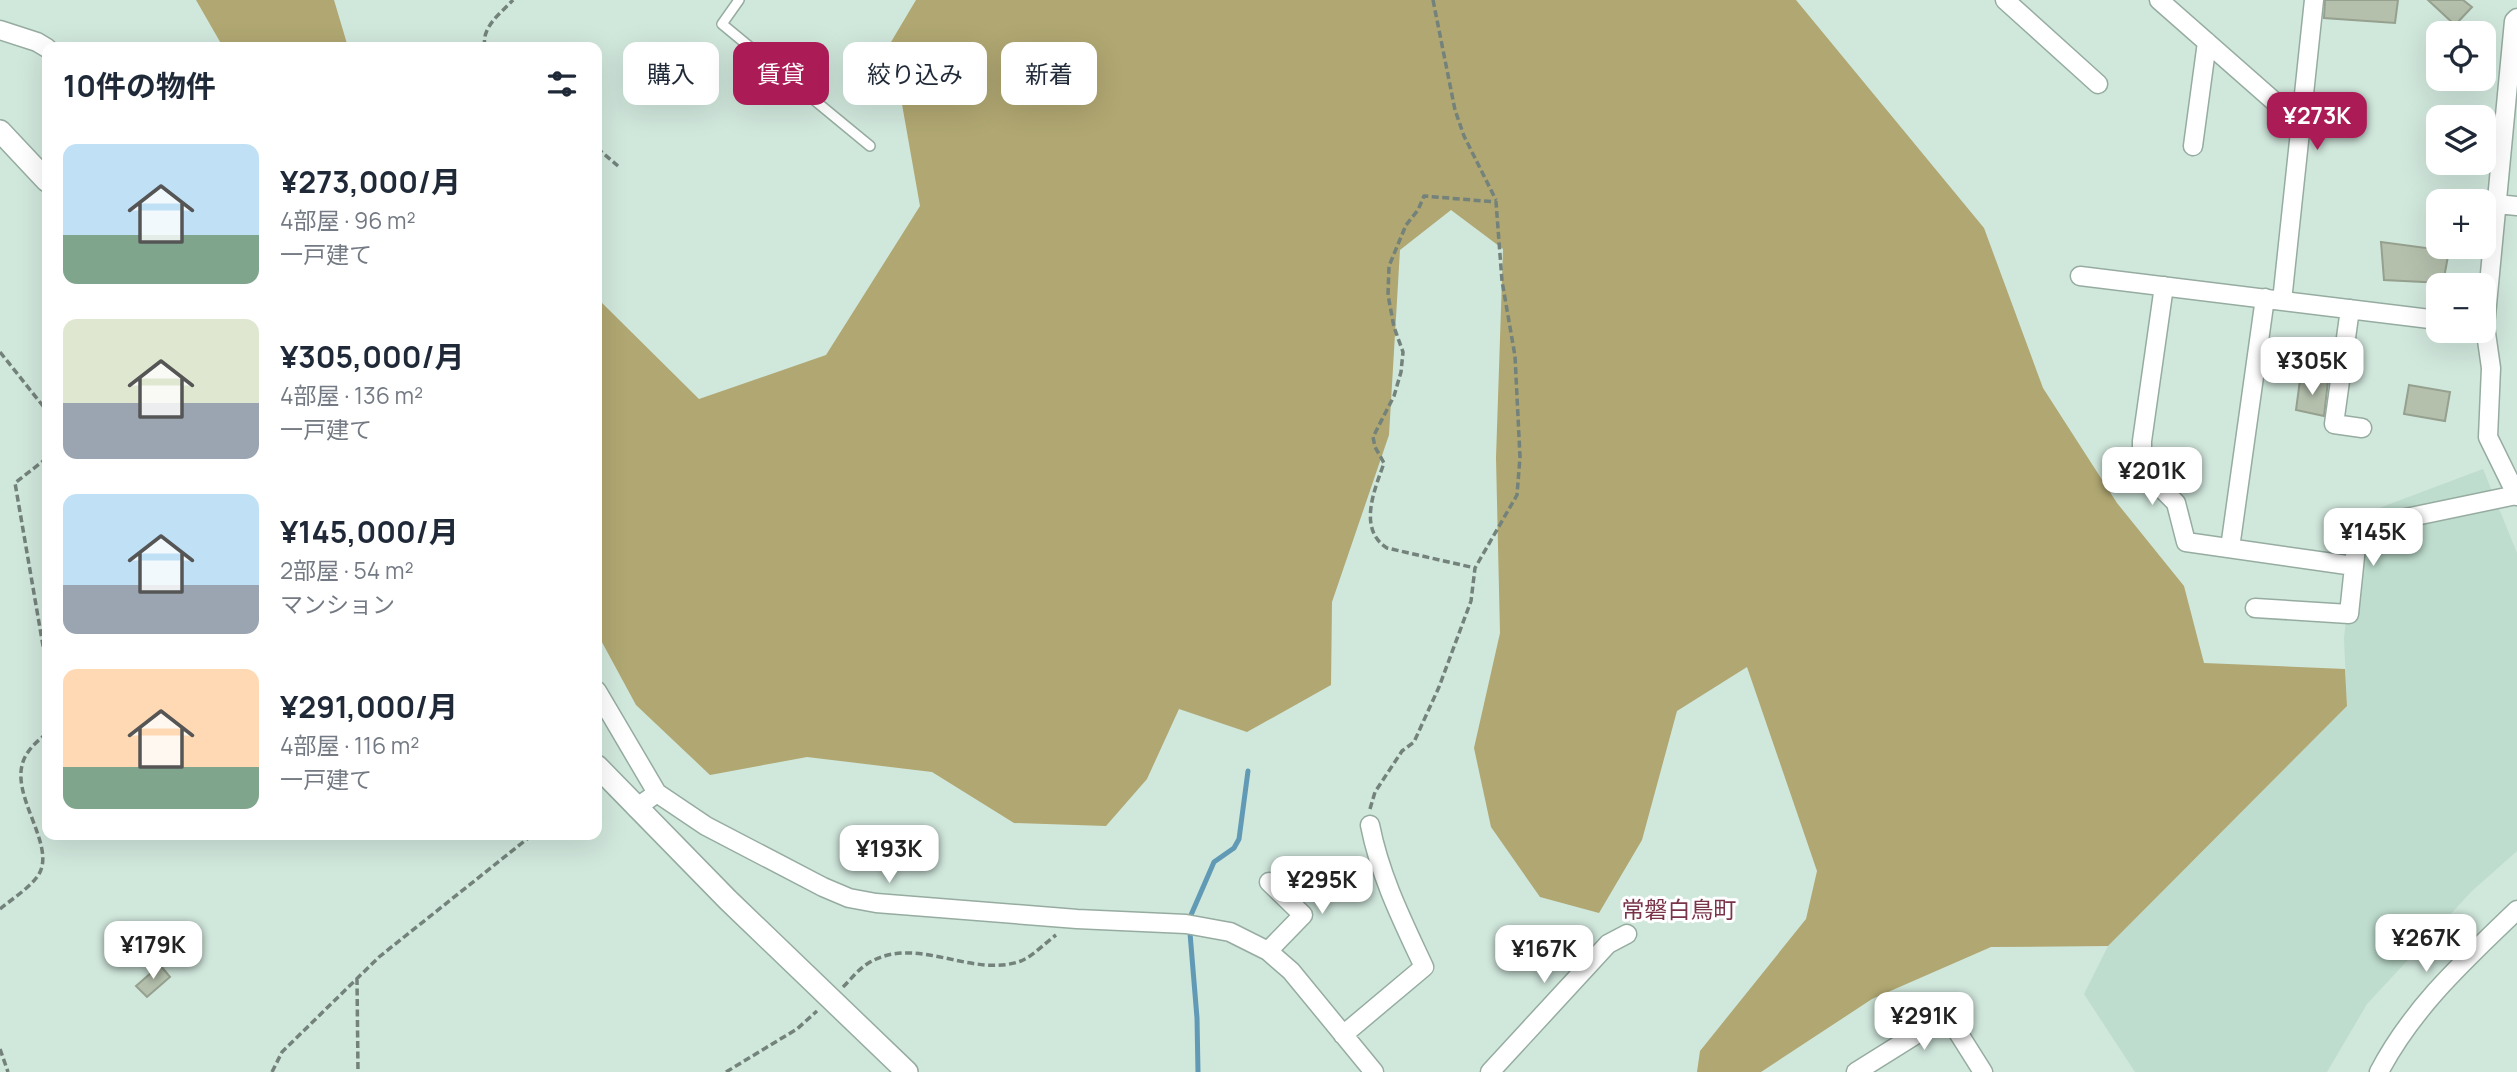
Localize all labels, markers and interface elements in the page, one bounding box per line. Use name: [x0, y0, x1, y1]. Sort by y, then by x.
map controls: [2426, 21, 2496, 343]
button: locate: [2426, 21, 2496, 91]
chip: 購入: [623, 42, 719, 105]
chip: 賃貸: [733, 42, 829, 105]
chip: 絞り込み: [843, 42, 987, 105]
chip: 新着: [1001, 42, 1097, 105]
text: 10件の物件: [63, 65, 216, 106]
icon: filters: [543, 65, 581, 103]
pin: ¥273K: [2268, 92, 2366, 152]
text: ¥273K: [2283, 99, 2351, 131]
button: layers: [2426, 105, 2496, 175]
text: ¥273,000/月: [280, 161, 461, 202]
icon: home: [119, 172, 203, 256]
button: +: [2426, 189, 2496, 259]
text: 4部屋 · 96 m²: [280, 204, 416, 236]
text: 一戸建て: [280, 238, 372, 270]
button: −: [2426, 273, 2496, 343]
text: ¥305,000/月: [280, 336, 464, 377]
pin: ¥305K: [2263, 338, 2361, 397]
text: ¥305K: [2277, 344, 2347, 376]
icon: home: [119, 347, 203, 431]
text: 4部屋 · 136 m²: [280, 379, 423, 411]
text: 一戸建て: [280, 413, 372, 445]
pin: ¥201K: [2103, 448, 2201, 507]
text: ¥201K: [2118, 454, 2186, 486]
pin: ¥145K: [2324, 508, 2422, 568]
text: ¥145,000/月: [280, 511, 459, 552]
text: ¥145K: [2340, 515, 2406, 547]
icon: home: [119, 522, 203, 606]
text: 2部屋 · 54 m²: [280, 554, 414, 586]
text: マンション: [280, 588, 395, 620]
text: ¥291,000/月: [280, 686, 458, 727]
icon: home: [119, 697, 203, 781]
text: 4部屋 · 116 m²: [280, 729, 419, 761]
text: 一戸建て: [280, 763, 372, 795]
pin: ¥193K: [840, 826, 938, 885]
text: ¥193K: [856, 832, 922, 864]
pin: ¥295K: [1273, 856, 1371, 916]
text: ¥295K: [1287, 863, 1357, 895]
district label: 常磐白鳥町: [1622, 893, 1737, 925]
pin: ¥267K: [2377, 914, 2475, 974]
text: ¥267K: [2391, 921, 2461, 953]
pin: ¥179K: [104, 922, 202, 981]
pin: ¥167K: [1495, 926, 1593, 985]
text: ¥179K: [120, 928, 186, 960]
text: ¥167K: [1511, 932, 1577, 964]
pin: ¥291K: [1875, 992, 1973, 1052]
text: ¥291K: [1890, 999, 1958, 1031]

